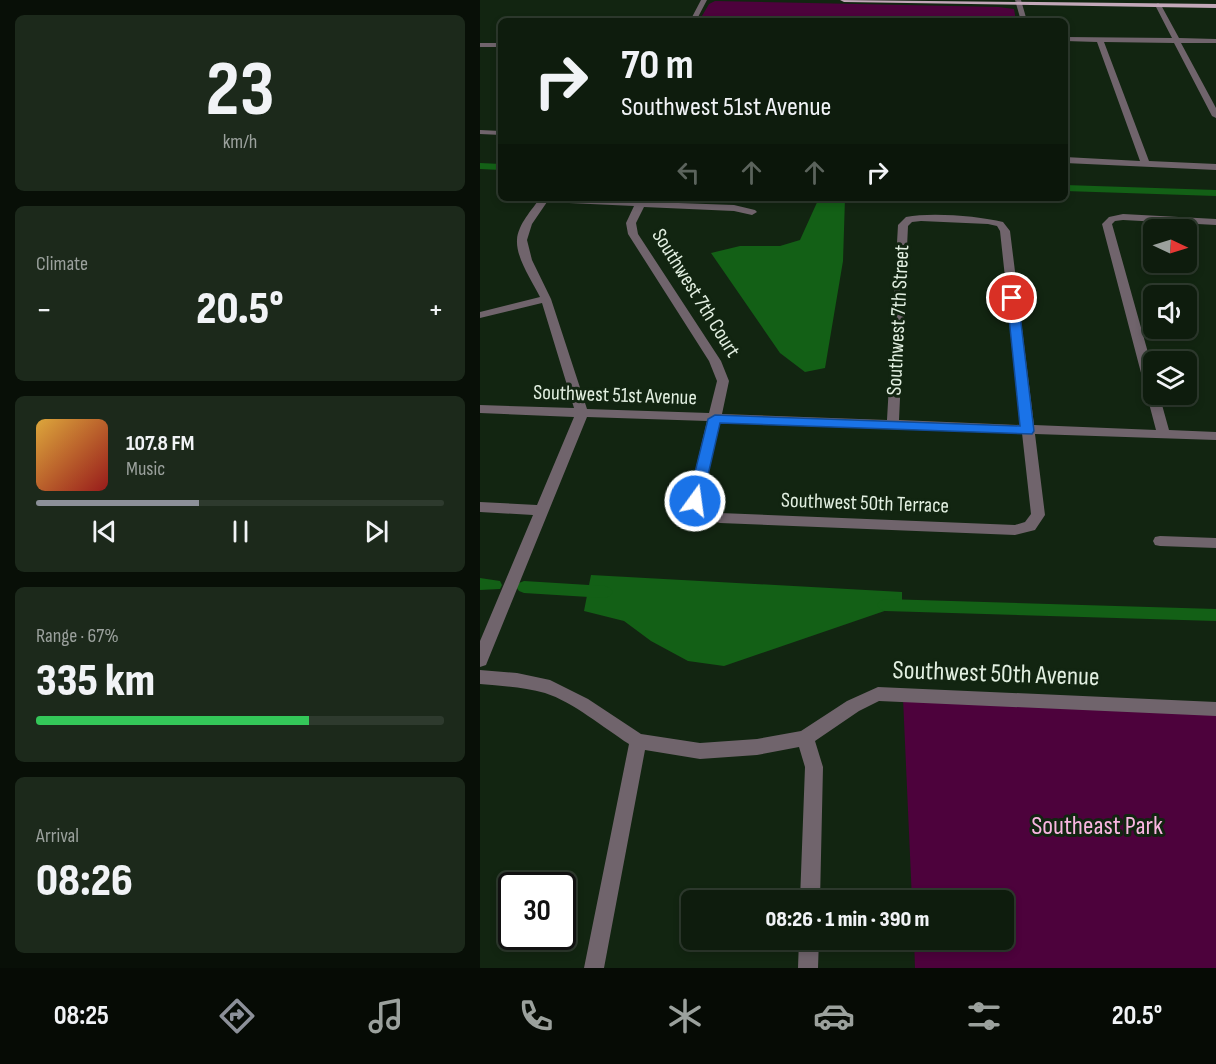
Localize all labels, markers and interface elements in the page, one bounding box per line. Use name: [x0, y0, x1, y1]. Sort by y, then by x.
text: 70 m: [621, 40, 694, 91]
icon: right: [522, 42, 600, 120]
text: 23: [205, 44, 275, 137]
text: Southwest 51st Avenue: [621, 91, 831, 123]
text: km/h: [223, 130, 257, 154]
icon: left: [672, 156, 705, 189]
icon: ahead: [735, 156, 768, 189]
icon: ahead: [798, 156, 831, 189]
icon: right: [861, 156, 894, 189]
north arrow: [1143, 219, 1197, 273]
map controls: [1143, 219, 1197, 405]
street label: Southwest 7th Court: [647, 224, 745, 362]
street label: Southwest 7th Street: [882, 244, 914, 396]
text: Climate: [36, 252, 88, 276]
pin: [986, 272, 1037, 323]
icon: arrive: [995, 281, 1028, 314]
text: 20.5°: [196, 282, 284, 337]
button: sound: [1143, 285, 1197, 339]
text: −: [36, 290, 52, 330]
text: +: [428, 290, 444, 330]
button: layers: [1143, 351, 1197, 405]
street label: Southwest 51st Avenue: [533, 380, 697, 410]
text: 107.8 FM: [126, 430, 195, 457]
text: Music: [126, 457, 165, 481]
position arrow: [663, 469, 727, 533]
street label: Southwest 50th Terrace: [781, 488, 949, 518]
icon: previous: [88, 515, 121, 548]
icon: pause: [224, 515, 257, 548]
icon: next: [360, 515, 393, 548]
text: Range · 67%: [36, 624, 119, 648]
text: 335 km: [36, 654, 155, 709]
street label: Southwest 50th Avenue: [892, 655, 1100, 693]
park label: Southeast Park: [1031, 811, 1163, 842]
text: Arrival: [36, 824, 79, 848]
text: 08:26: [36, 854, 133, 909]
speed limit sign: 30: [498, 872, 576, 950]
text: 08:26 · 1 min · 390 m: [766, 906, 929, 933]
icon: directions: [216, 995, 258, 1037]
icon: music: [365, 995, 407, 1037]
icon: phone: [515, 995, 557, 1037]
icon: climate: [664, 995, 706, 1037]
icon: car: [813, 995, 855, 1037]
icon: filters: [963, 995, 1005, 1037]
text: 08:25: [54, 1000, 109, 1032]
text: 20.5°: [1112, 1000, 1162, 1032]

